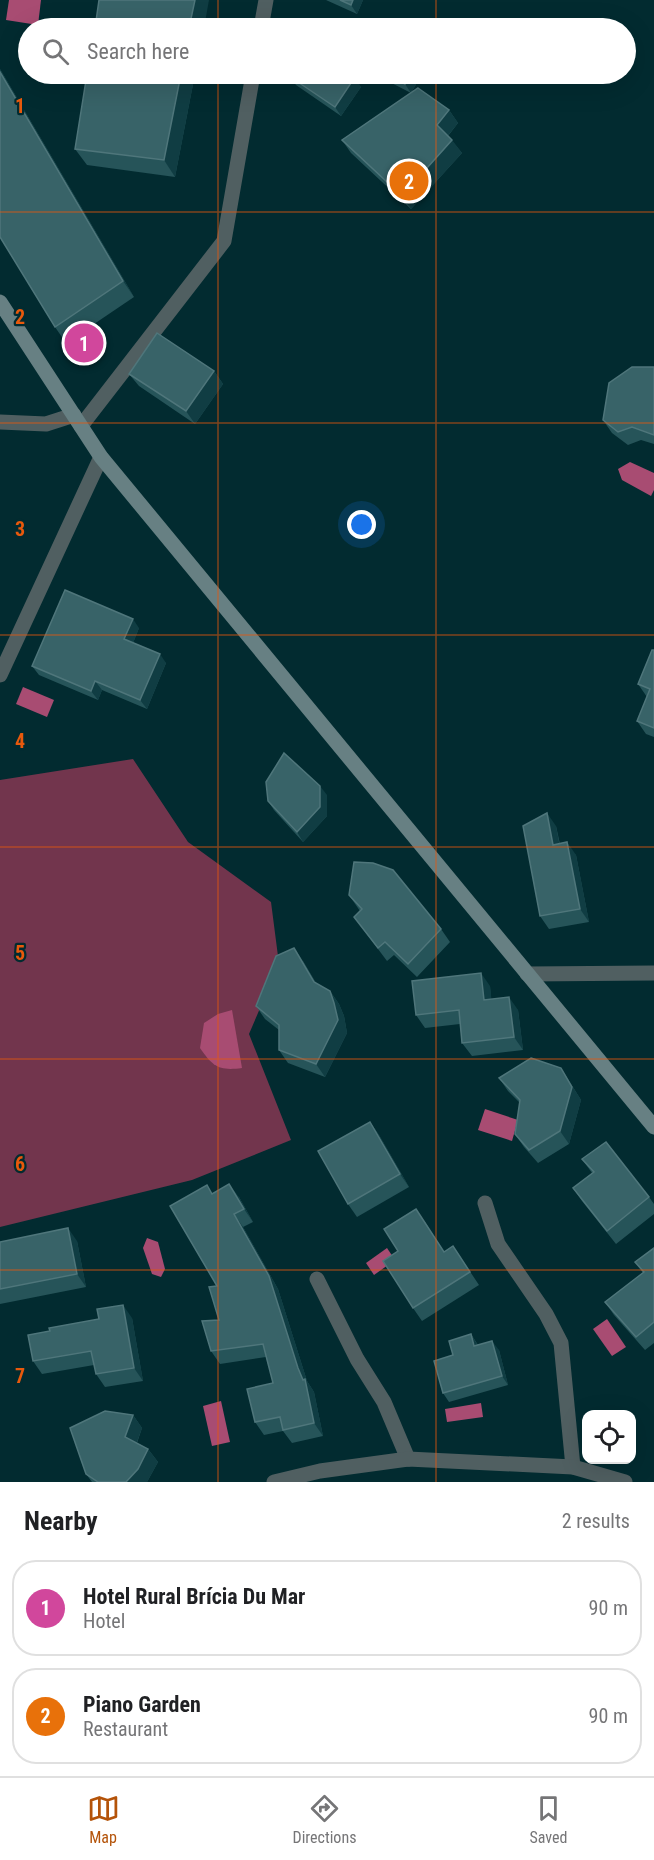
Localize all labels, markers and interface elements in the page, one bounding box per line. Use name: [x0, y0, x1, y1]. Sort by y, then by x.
search box: [18, 18, 636, 84]
icon: search: [39, 35, 72, 68]
text: Search here: [87, 39, 189, 64]
text: 1: [15, 94, 25, 118]
pin: 2: [390, 158, 428, 204]
text: 2: [15, 305, 25, 329]
pin: 1: [64, 320, 104, 366]
your location: [347, 510, 376, 539]
text: 3: [15, 517, 25, 541]
text: 4: [15, 729, 25, 753]
text: 5: [15, 941, 25, 965]
text: 6: [15, 1152, 25, 1176]
text: 7: [15, 1364, 25, 1388]
map controls: [582, 1410, 636, 1464]
button: locate: [582, 1410, 636, 1464]
text: Nearby: [24, 1506, 98, 1536]
text: 2 results: [562, 1509, 630, 1533]
text: Hotel Rural Brícia Du Mar: [83, 1584, 305, 1609]
text: 1: [40, 1596, 51, 1620]
text: 90 m: [589, 1596, 628, 1620]
text: Hotel: [83, 1609, 125, 1633]
text: Piano Garden: [83, 1692, 201, 1717]
text: 2: [40, 1704, 51, 1728]
text: 90 m: [589, 1704, 628, 1728]
text: Restaurant: [83, 1717, 168, 1741]
tab: Map: [87, 1792, 120, 1847]
tab: Directions: [293, 1792, 356, 1847]
tab: Saved: [529, 1792, 567, 1847]

